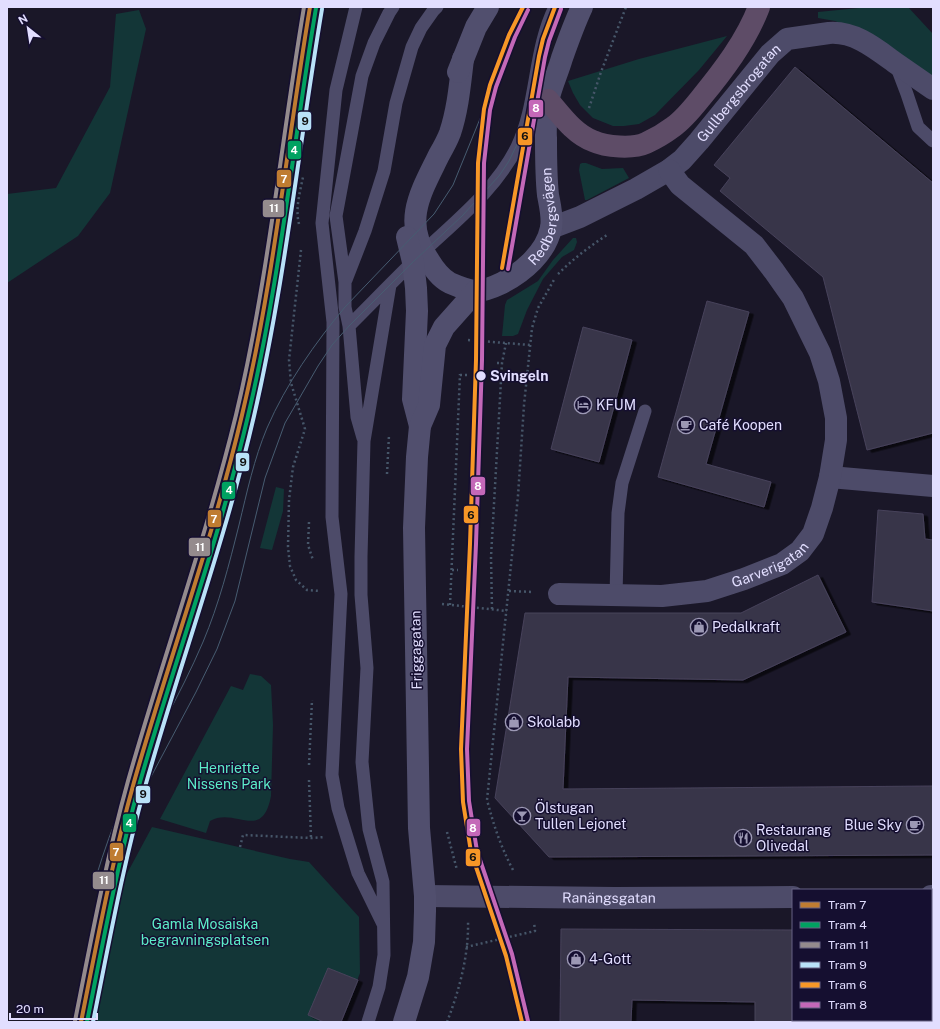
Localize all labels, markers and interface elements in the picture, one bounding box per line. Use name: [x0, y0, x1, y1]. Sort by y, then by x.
north arrow: [8, 8, 48, 48]
text: N: [16, 12, 30, 27]
street label: Gullbergsbrogatan: [693, 40, 784, 145]
line badge: 8: [528, 99, 544, 118]
text: 8: [532, 102, 540, 114]
line badge: 9: [297, 111, 312, 131]
text: 9: [301, 115, 309, 127]
line badge: 6: [517, 127, 533, 146]
text: 6: [521, 130, 529, 142]
line badge: 4: [287, 140, 302, 160]
text: 4: [290, 144, 298, 156]
street label: Redbergsvägen: [525, 167, 560, 268]
line badge: 7: [276, 169, 292, 188]
text: 7: [281, 173, 288, 185]
line badge: 11: [262, 199, 285, 218]
text: 11: [269, 202, 279, 214]
place label: Svingeln: [490, 368, 549, 384]
marker: Svingeln: [474, 369, 488, 383]
hotel icon: KFUM: [573, 395, 593, 415]
place label: KFUM: [596, 397, 636, 413]
cafe icon: Café Koopen: [676, 415, 696, 435]
place label: Café Koopen: [699, 417, 782, 433]
line badge: 9: [235, 452, 250, 472]
text: 9: [239, 456, 247, 468]
line badge: 8: [470, 476, 486, 496]
text: 8: [474, 480, 482, 492]
line badge: 4: [221, 481, 236, 500]
text: 4: [225, 484, 233, 496]
line badge: 6: [463, 505, 479, 524]
line badge: 7: [207, 509, 222, 528]
text: 6: [467, 509, 475, 521]
text: 7: [211, 513, 218, 525]
line badge: 11: [188, 537, 211, 557]
street label: Garverigatan: [730, 539, 812, 590]
text: 11: [195, 541, 205, 553]
street label: Friggagatan: [407, 610, 425, 690]
shop icon: Pedalkraft: [689, 617, 709, 637]
place label: Pedalkraft: [712, 619, 780, 635]
shop icon: Skolabb: [504, 712, 524, 732]
place label: Skolabb: [527, 714, 580, 730]
park label: Henriette Nissens Park: [187, 760, 271, 792]
line badge: 9: [135, 785, 151, 804]
text: 9: [139, 788, 147, 800]
place label: Ölstugan Tullen Lejonet: [535, 798, 627, 832]
bar icon: Ölstugan Tullen Lejonet: [512, 806, 532, 826]
line badge: 4: [122, 813, 137, 833]
cafe icon: Blue Sky: [905, 815, 925, 835]
text: 4: [125, 817, 133, 829]
place label: Blue Sky: [844, 817, 903, 833]
line badge: 8: [466, 818, 481, 837]
text: 8: [469, 822, 477, 834]
place label: Restaurang Olivedal: [756, 822, 831, 854]
restaurant icon: Restaurang Olivedal: [733, 828, 753, 848]
line badge: 7: [109, 842, 124, 862]
text: 7: [113, 846, 120, 858]
line badge: 6: [465, 848, 481, 867]
text: 6: [469, 851, 477, 863]
line badge: 11: [92, 871, 115, 890]
text: 11: [99, 874, 109, 886]
street label: Ranängsgatan: [562, 889, 656, 906]
legend: [792, 889, 932, 1021]
text: Tram 7: [828, 898, 866, 912]
park label: Gamla Mosaiska begravningsplatsen: [141, 916, 269, 948]
text: Tram 4: [828, 918, 867, 932]
text: Tram 11: [828, 938, 869, 952]
shop icon: 4-Gott: [566, 949, 586, 969]
place label: 4-Gott: [589, 951, 631, 967]
text: Tram 9: [828, 958, 867, 972]
text: Tram 6: [828, 978, 867, 992]
scale bar: [10, 995, 97, 1021]
text: Tram 8: [828, 998, 867, 1012]
text: 20 m: [16, 1002, 44, 1016]

